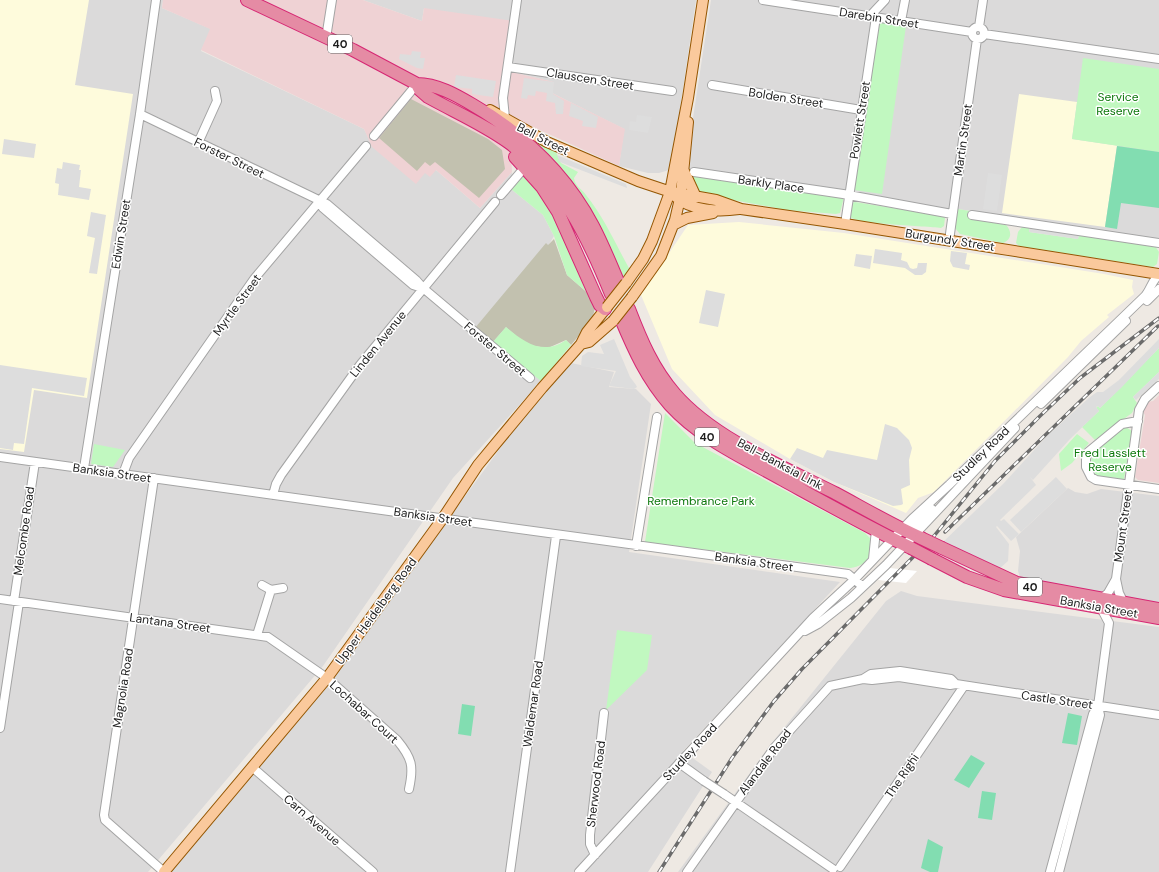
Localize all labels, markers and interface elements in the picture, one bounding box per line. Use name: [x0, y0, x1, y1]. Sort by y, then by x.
street label: Darebin Street: [838, 4, 920, 32]
road number: 40: [328, 35, 352, 53]
street label: Clauscen Street: [545, 64, 635, 94]
street label: Powlett Street: [846, 80, 874, 160]
street label: Bolden Street: [747, 84, 825, 112]
park label: Service Reserve: [1096, 89, 1140, 119]
street label: Martin Street: [950, 103, 976, 177]
street label: Bell Street: [514, 119, 572, 159]
street label: Forster Street: [191, 134, 267, 182]
street label: Barkly Place: [737, 171, 805, 197]
street label: Edwin Street: [108, 198, 134, 270]
street label: Burgundy Street: [904, 225, 996, 255]
street label: Myrtle Street: [209, 271, 265, 339]
street label: Linden Avenue: [346, 307, 410, 381]
street label: Forster Street: [461, 318, 530, 380]
street label: Studley Road: [949, 423, 1013, 485]
road number: 40: [695, 428, 719, 446]
street label: Bell–Banksia Link: [734, 435, 826, 493]
park label: Fred Lasslett Reserve: [1074, 445, 1146, 475]
street label: Banksia Street: [72, 460, 153, 486]
street label: Melcombe Road: [10, 485, 38, 577]
street label: Mount Street: [1110, 489, 1136, 563]
park label: Remembrance Park: [647, 493, 755, 509]
street label: Banksia Street: [393, 504, 474, 530]
street label: Banksia Street: [714, 549, 795, 575]
street label: Upper Heidelberg Road: [332, 554, 420, 668]
road number: 40: [1018, 578, 1042, 596]
street label: Banksia Street: [1059, 592, 1140, 622]
street label: Lantana Street: [128, 609, 212, 637]
street label: Magnolia Road: [109, 647, 137, 729]
street label: Waldemar Road: [519, 660, 547, 748]
street label: Lochabar Court: [326, 677, 402, 747]
street label: Castle Street: [1020, 687, 1094, 713]
street label: Studley Road: [659, 720, 721, 784]
street label: Alandale Road: [735, 726, 795, 798]
street label: Sherwood Road: [583, 740, 609, 828]
street label: The Righi: [881, 751, 923, 801]
street label: Carn Avenue: [280, 791, 344, 849]

